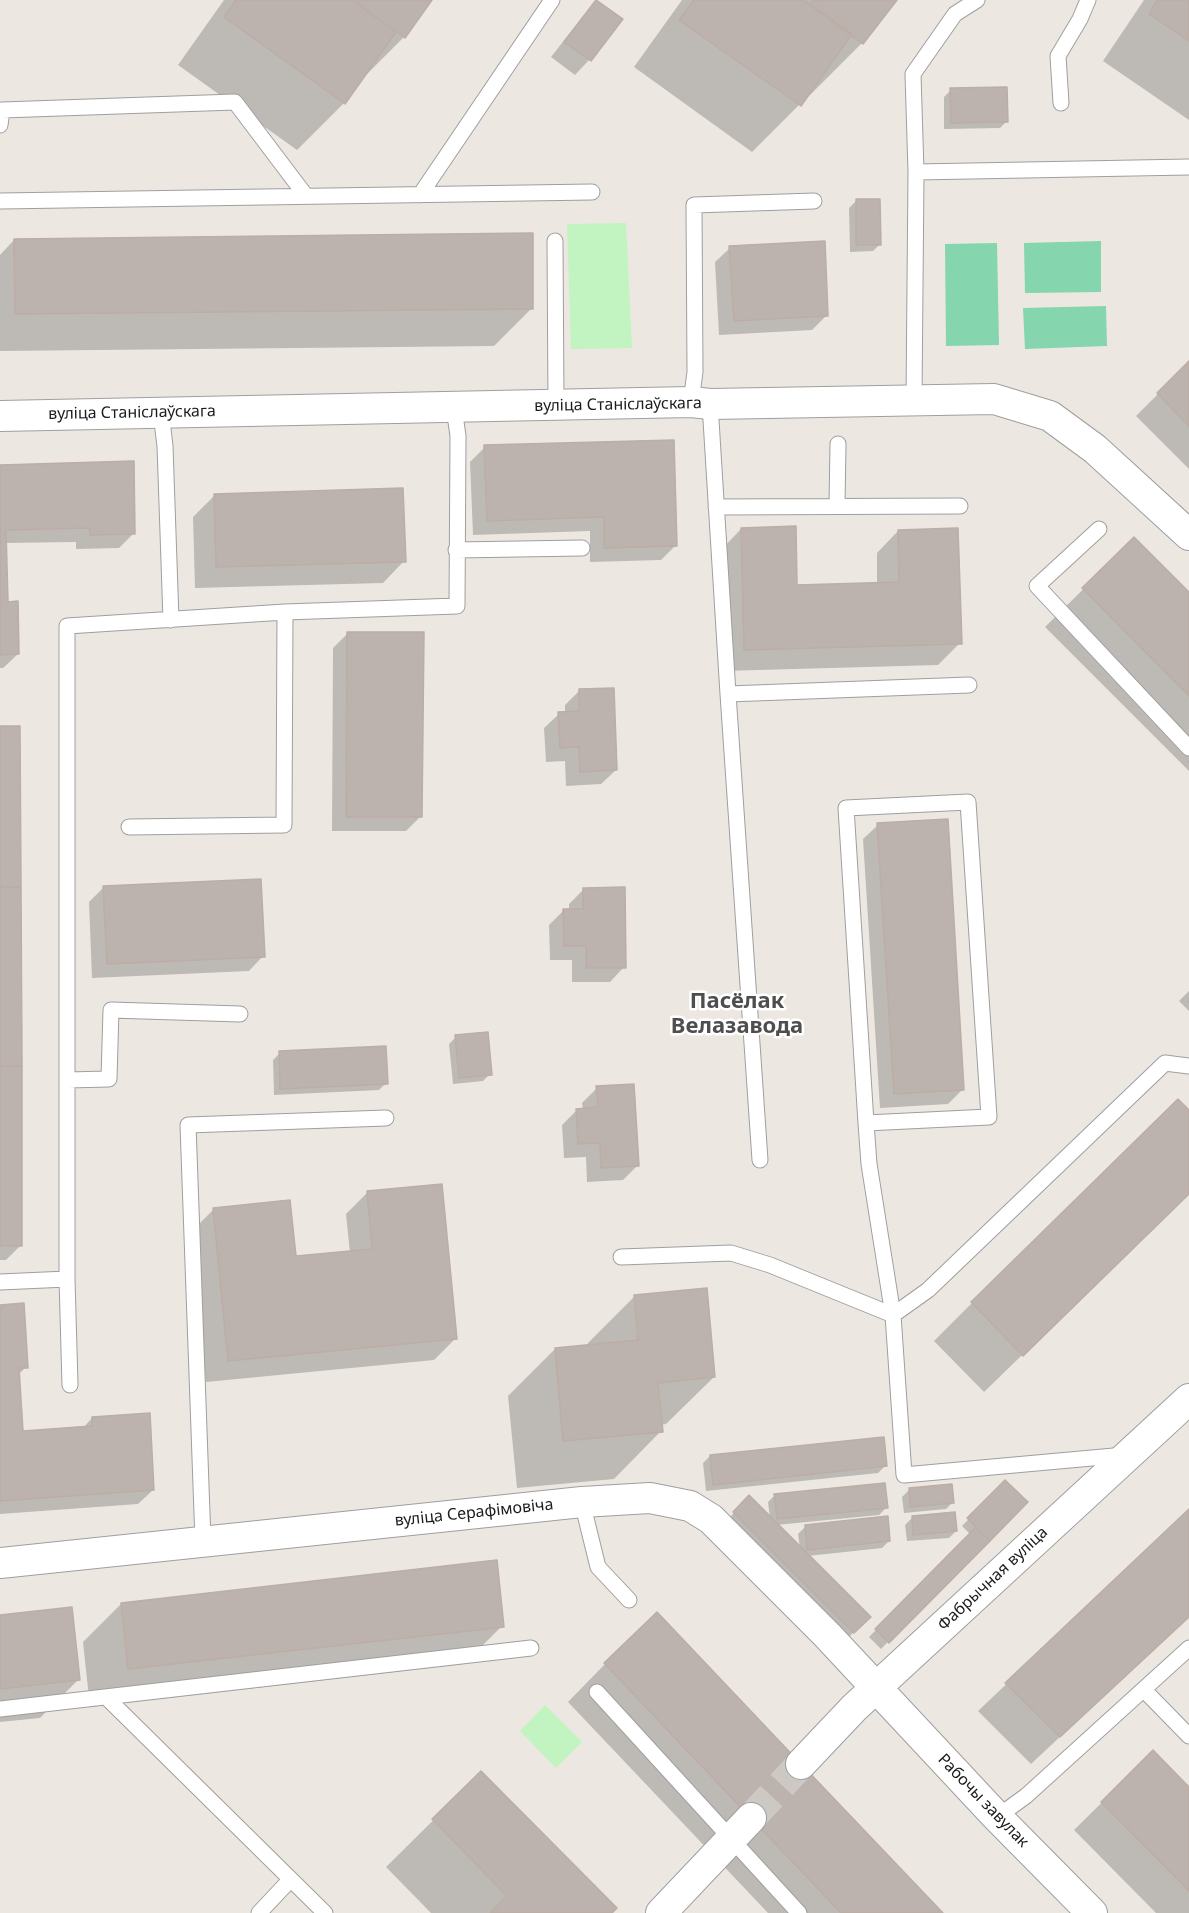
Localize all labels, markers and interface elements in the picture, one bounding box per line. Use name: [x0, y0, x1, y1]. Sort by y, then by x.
street label: вуліца Станіслаўскага: [534, 394, 702, 416]
street label: вуліца Станіслаўскага: [48, 402, 216, 424]
district label: Пасёлак Велазавода: [671, 989, 803, 1040]
street label: вуліца Серафімовіча: [394, 1495, 554, 1531]
street label: Фабрычная вуліца: [934, 1523, 1052, 1635]
street label: Рабочы завулак: [934, 1750, 1032, 1852]

